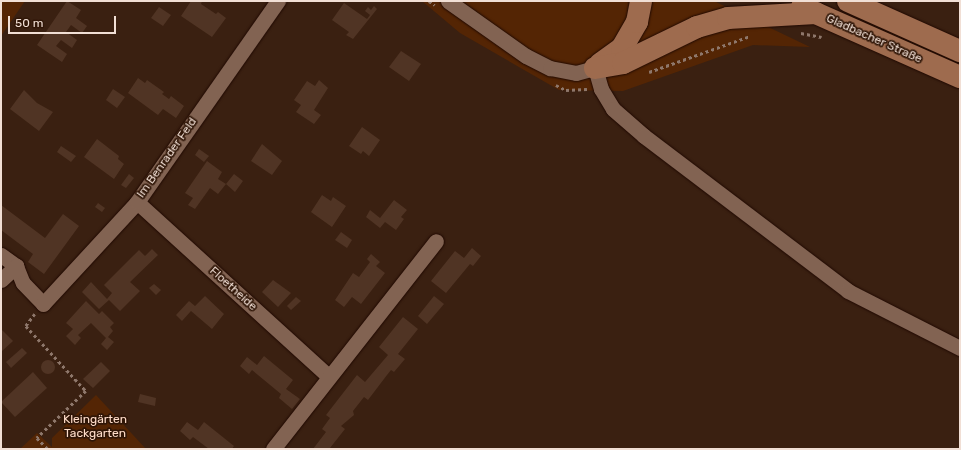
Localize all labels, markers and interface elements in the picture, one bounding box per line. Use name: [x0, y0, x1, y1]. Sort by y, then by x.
scale bar: [10, 8, 118, 34]
street label: Gladbacher Straße: [824, 11, 924, 67]
text: 50 m: [15, 16, 43, 30]
street label: Im Benrader Feld: [134, 115, 200, 201]
street label: Floetheide: [206, 264, 260, 314]
park label: Kleingärten Tackgarten: [63, 413, 127, 441]

